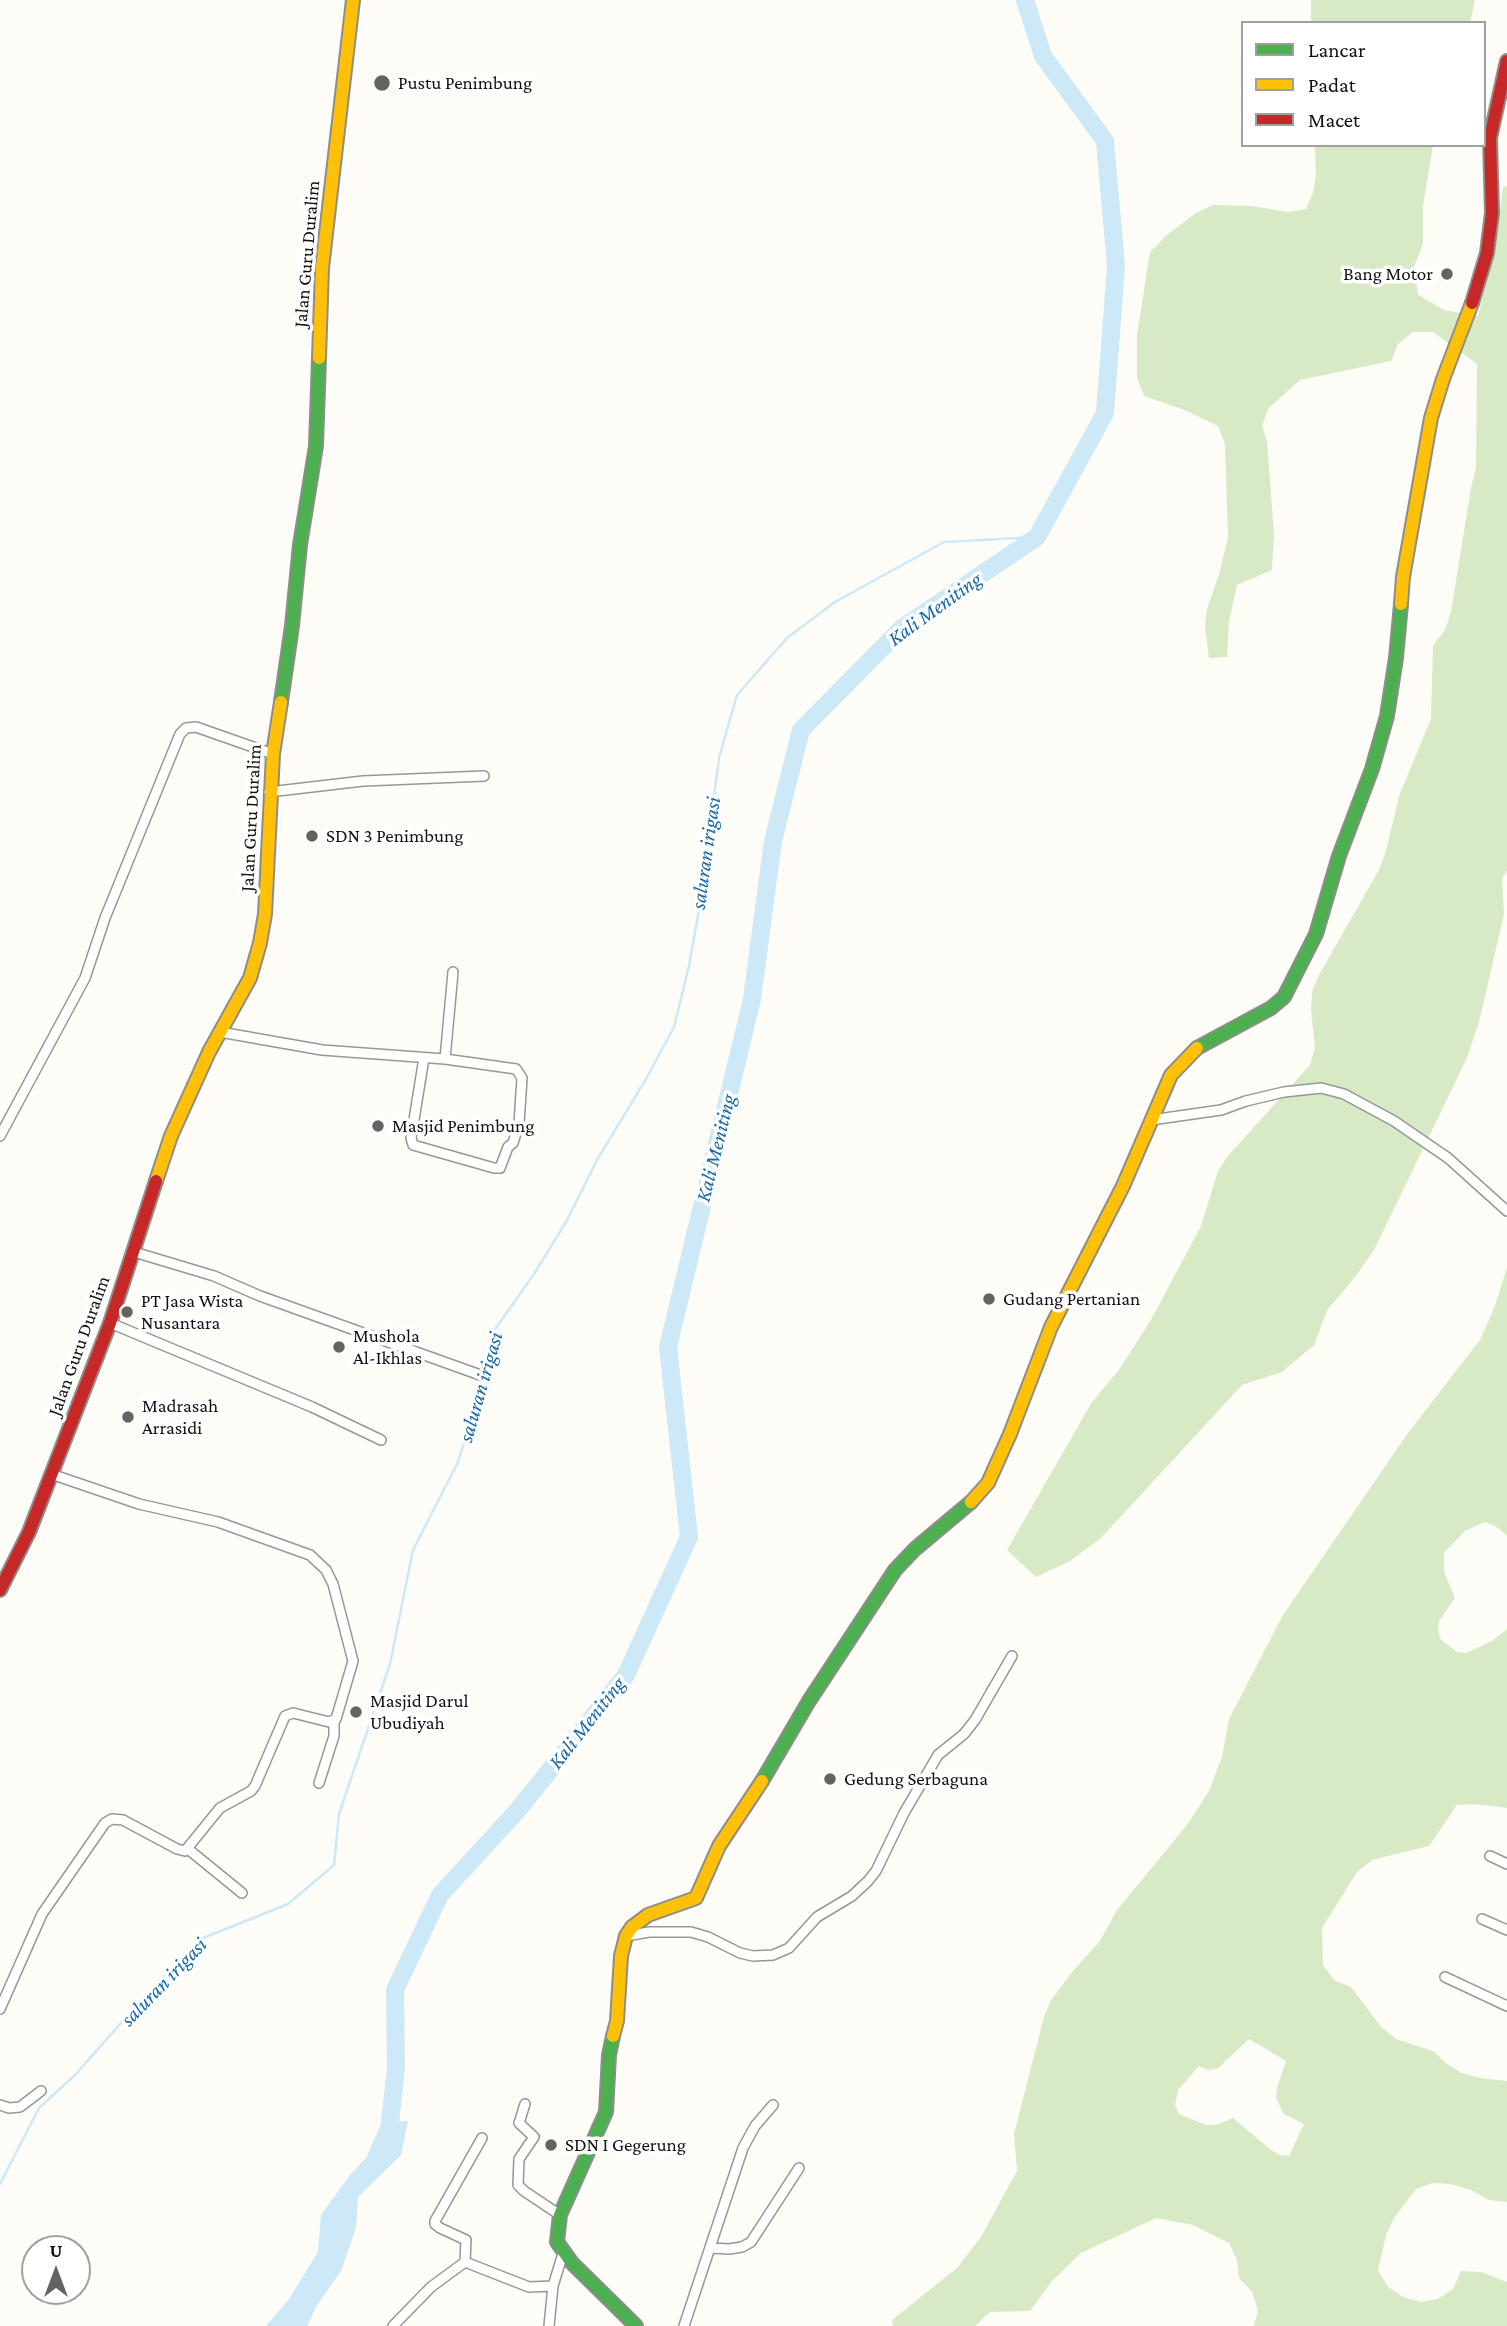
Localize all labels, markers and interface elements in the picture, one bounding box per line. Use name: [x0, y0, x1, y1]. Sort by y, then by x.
legend: [1241, 21, 1486, 147]
text: Lancar: [1308, 38, 1365, 62]
place label: Pustu Penimbung: [398, 72, 532, 94]
marker: Pustu Penimbung: [372, 73, 392, 93]
text: Padat: [1308, 73, 1356, 97]
text: Macet: [1308, 108, 1360, 132]
street label: Jalan Guru Duralim: [289, 179, 325, 329]
place label: Bang Motor: [1343, 263, 1433, 285]
marker: Bang Motor: [1439, 266, 1455, 282]
water label: Kali Meniting: [883, 566, 987, 652]
street label: Jalan Guru Duralim: [236, 744, 266, 892]
water label: saluran irigasi: [686, 795, 726, 911]
place label: SDN 3 Penimbung: [326, 825, 463, 847]
marker: SDN 3 Penimbung: [304, 828, 320, 844]
water label: Kali Meniting: [690, 1092, 742, 1204]
place label: Masjid Penimbung: [392, 1115, 534, 1137]
marker: Masjid Penimbung: [370, 1118, 386, 1134]
street label: Jalan Guru Duralim: [43, 1273, 115, 1419]
place label: Gudang Pertanian: [1003, 1288, 1140, 1310]
place label: PT Jasa Wista Nusantara: [141, 1290, 243, 1334]
marker: Gudang Pertanian: [981, 1291, 997, 1307]
marker: PT Jasa Wista Nusantara: [119, 1304, 135, 1320]
place label: Mushola Al-Ikhlas: [353, 1325, 422, 1369]
water label: saluran irigasi: [453, 1329, 509, 1445]
marker: Mushola Al-Ikhlas: [331, 1339, 347, 1355]
place label: Madrasah Arrasidi: [142, 1395, 218, 1439]
marker: Madrasah Arrasidi: [120, 1409, 136, 1425]
water label: Kali Meniting: [543, 1672, 631, 1774]
place label: Masjid Darul Ubudiyah: [370, 1690, 469, 1734]
marker: Masjid Darul Ubudiyah: [348, 1704, 364, 1720]
place label: Gedung Serbaguna: [844, 1768, 988, 1790]
marker: Gedung Serbaguna: [822, 1771, 838, 1787]
water label: saluran irigasi: [116, 1933, 212, 2031]
place label: SDN I Gegerung: [565, 2134, 686, 2156]
marker: SDN I Gegerung: [543, 2137, 559, 2153]
north arrow: [21, 2235, 91, 2305]
text: U: [49, 2240, 63, 2261]

